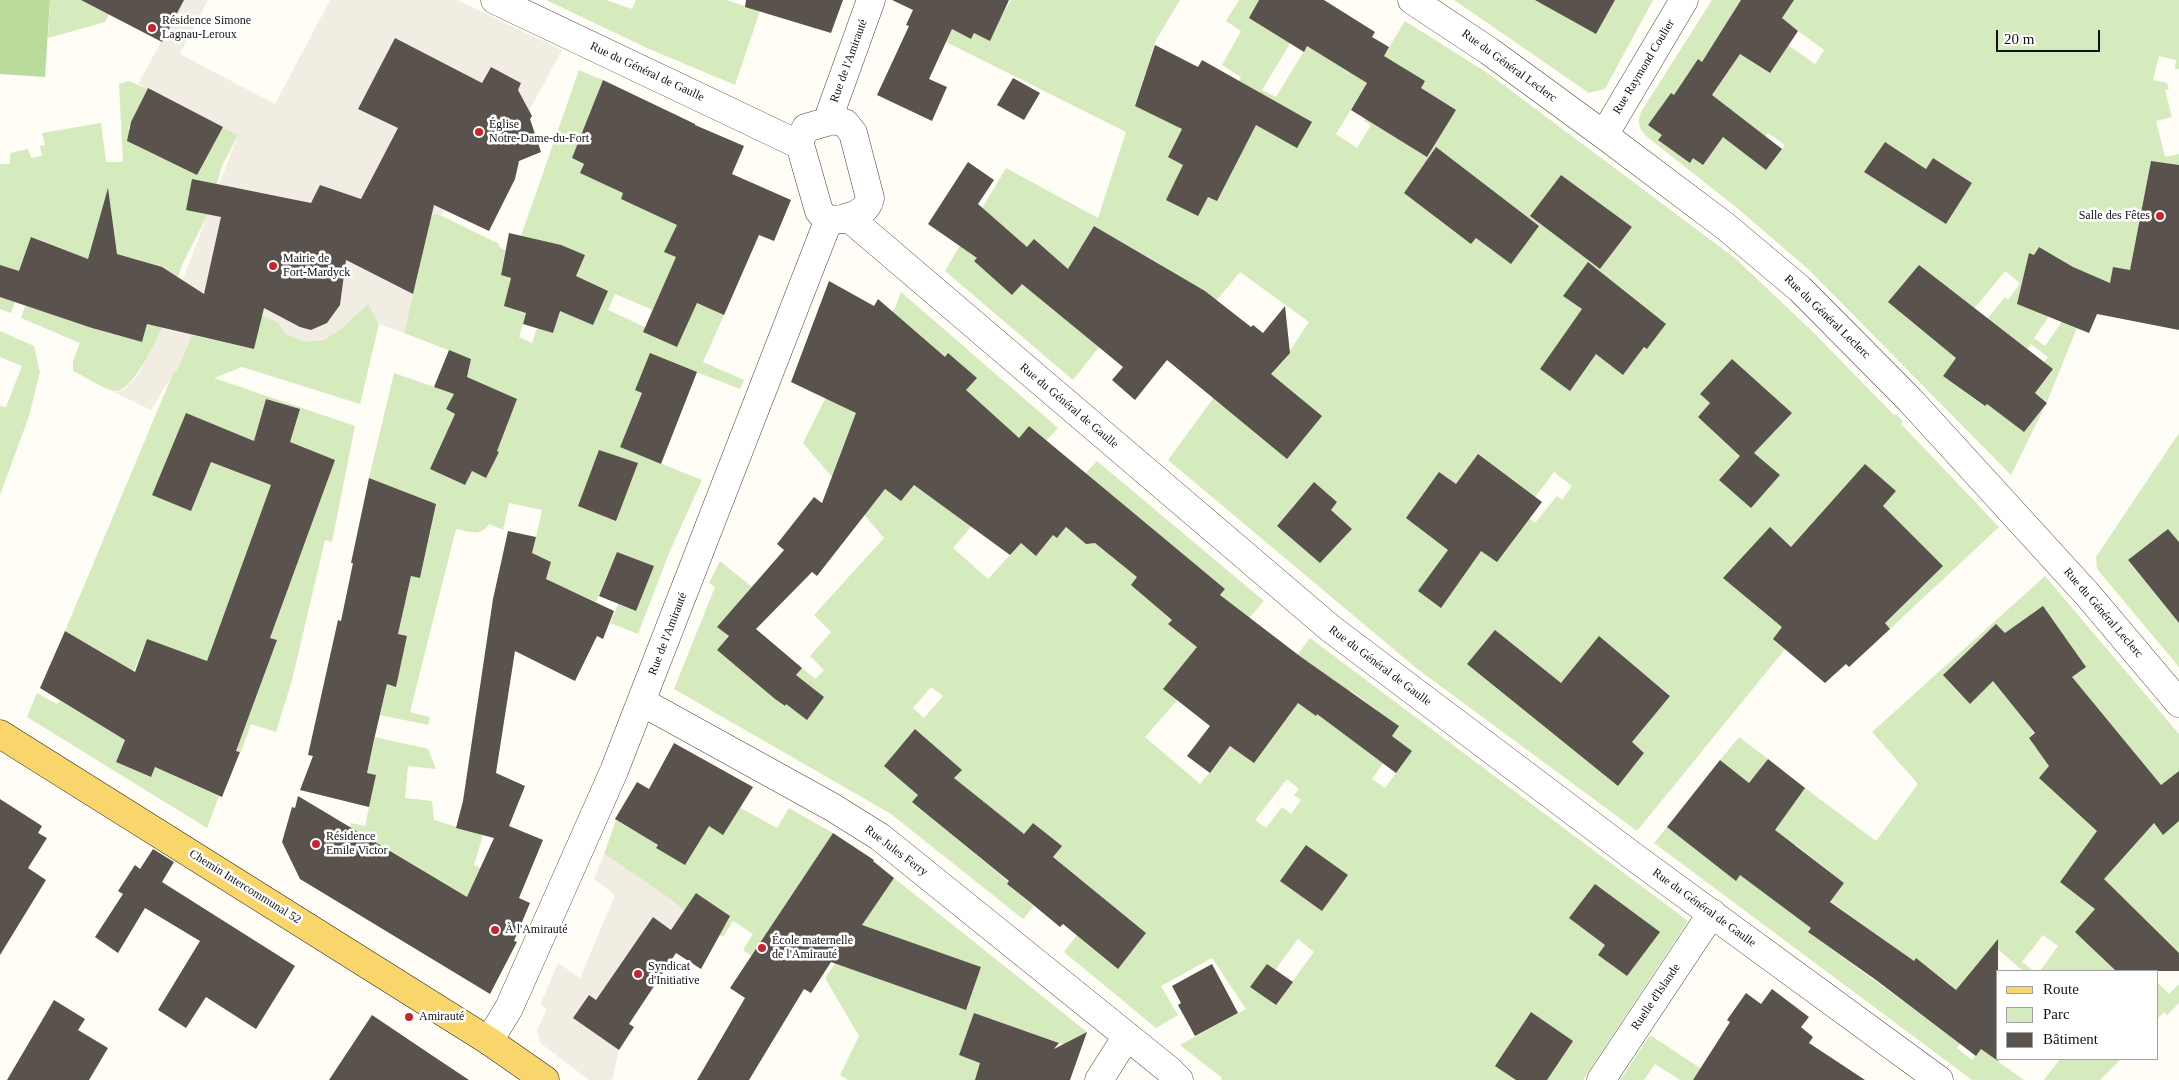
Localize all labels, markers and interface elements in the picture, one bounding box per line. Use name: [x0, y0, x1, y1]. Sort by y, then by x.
place label: Résidence Simone Lagnau-Leroux: [162, 14, 251, 42]
street label: Rue de l'Amirauté: [827, 17, 871, 105]
street label: Rue Raymond Coulier: [1610, 17, 1678, 117]
scale bar: [1999, 20, 2103, 52]
marker: Résidence Simone Lagnau-Leroux: [146, 22, 158, 34]
street label: Rue du Général Leclerc: [1459, 27, 1559, 105]
text: 20 m: [2004, 31, 2034, 47]
street label: Rue du Général de Gaulle: [587, 39, 707, 105]
place label: Église Notre-Dame-du-Fort: [489, 118, 589, 146]
marker: Église Notre-Dame-du-Fort: [473, 126, 485, 138]
place label: Salle des Fêtes: [2079, 209, 2150, 223]
marker: Salle des Fêtes: [2154, 210, 2166, 222]
place label: Mairie de Fort-Mardyck: [283, 252, 350, 280]
marker: Mairie de Fort-Mardyck: [267, 260, 279, 272]
street label: Rue du Général Leclerc: [1781, 272, 1873, 362]
street label: Rue du Général de Gaulle: [1017, 360, 1121, 452]
street label: Rue du Général Leclerc: [2060, 565, 2146, 661]
street label: Rue de l'Amirauté: [646, 591, 690, 677]
street label: Rue du Général de Gaulle: [1326, 623, 1434, 709]
street label: Rue Jules Ferry: [862, 823, 930, 879]
place label: Résidence Emile Victor: [326, 830, 388, 858]
marker: Résidence Emile Victor: [310, 838, 322, 850]
street label: Chemin Intercommunal 52: [186, 847, 304, 927]
street label: Rue du Général de Gaulle: [1649, 866, 1759, 950]
place label: À l'Amirauté: [505, 923, 567, 937]
marker: À l'Amirauté: [489, 924, 501, 936]
place label: École maternelle de l'Amirauté: [772, 934, 853, 962]
marker: École maternelle de l'Amirauté: [756, 942, 768, 954]
place label: Syndicat d'Initiative: [648, 960, 699, 988]
street label: Ruelle d'Islande: [1628, 961, 1684, 1033]
marker: Syndicat d'Initiative: [632, 968, 644, 980]
legend: [1996, 970, 2159, 1060]
text: Route: [2043, 981, 2079, 997]
text: Parc: [2043, 1006, 2070, 1022]
place label: Amirauté: [419, 1010, 464, 1024]
marker: Amirauté: [403, 1011, 415, 1023]
text: Bâtiment: [2043, 1031, 2098, 1047]

